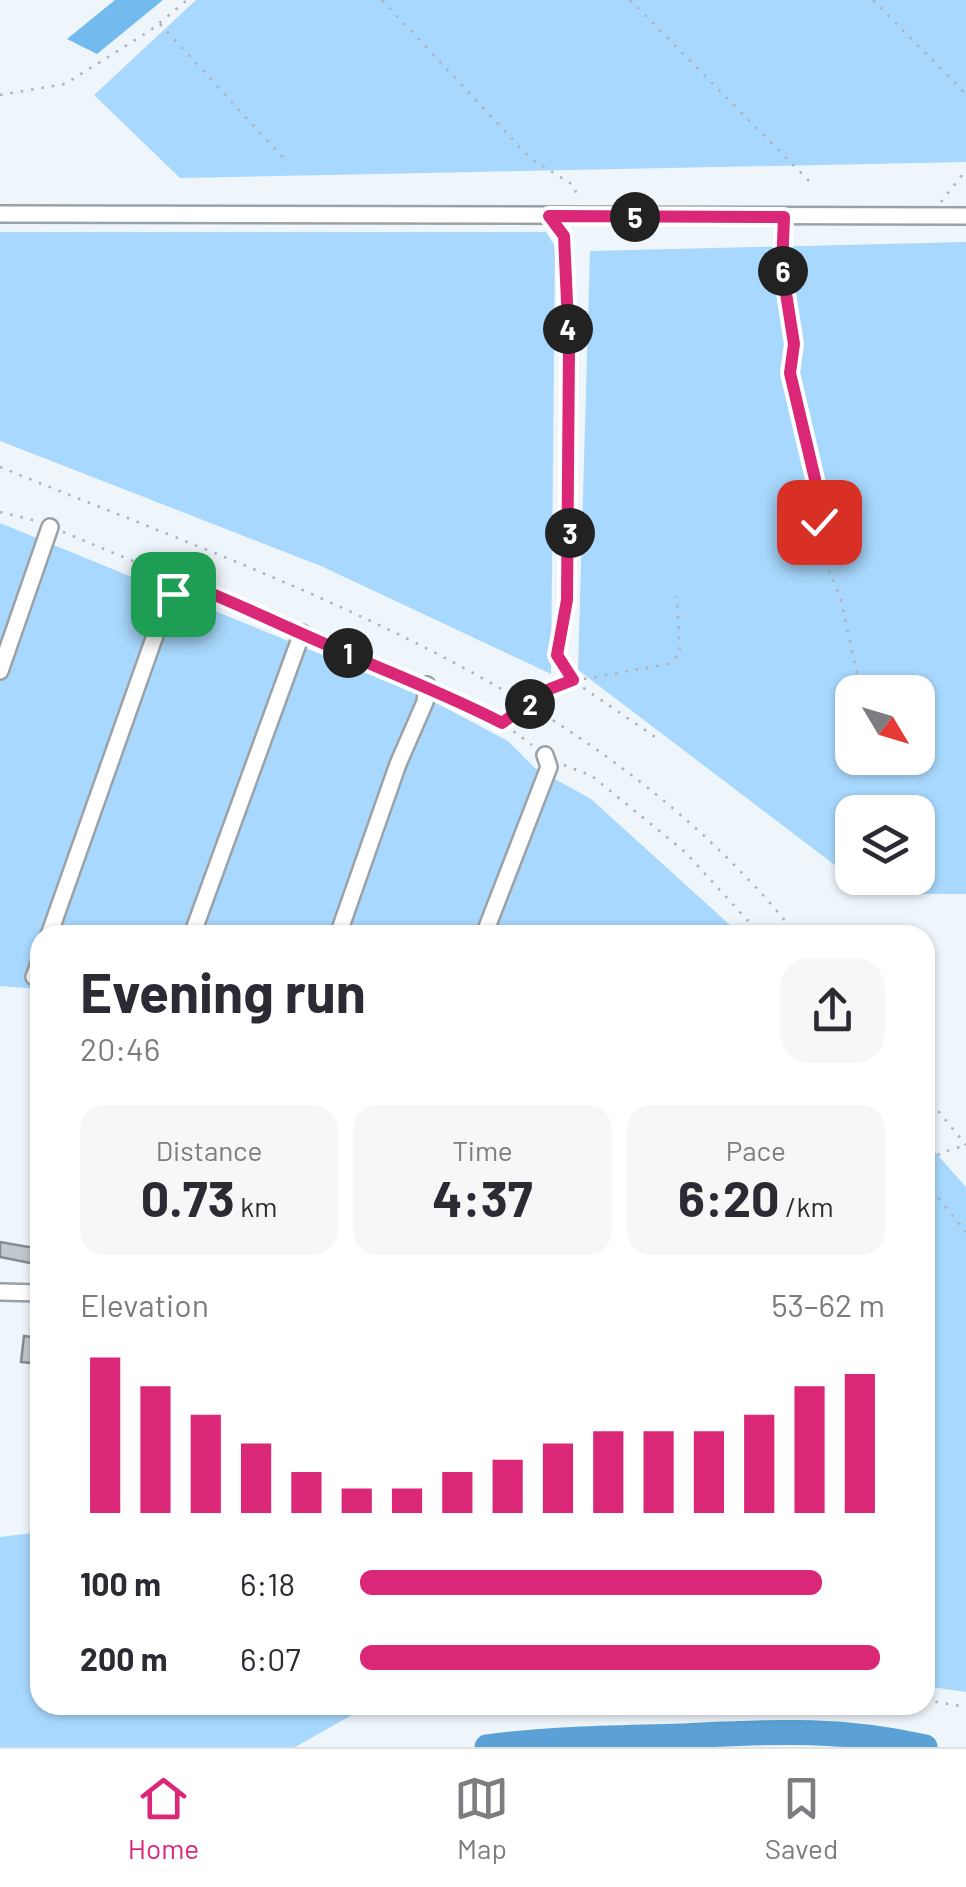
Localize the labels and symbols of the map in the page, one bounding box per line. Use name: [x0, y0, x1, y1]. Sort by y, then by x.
pin: 5: [610, 192, 660, 242]
pin: 6: [758, 246, 808, 296]
pin: 4: [543, 304, 593, 354]
pin: [777, 480, 862, 565]
pin: 3: [545, 508, 595, 558]
pin: [131, 552, 216, 637]
pin: 1: [323, 628, 373, 678]
north arrow: [835, 675, 935, 775]
pin: 2: [505, 679, 555, 729]

